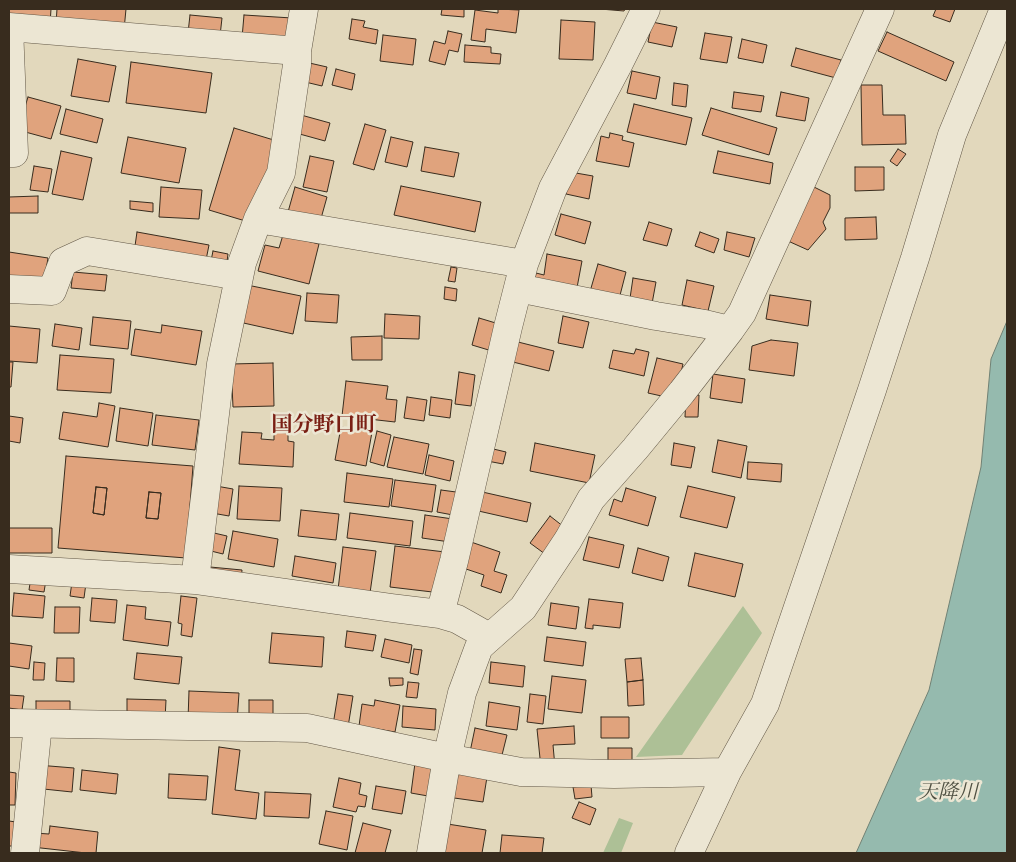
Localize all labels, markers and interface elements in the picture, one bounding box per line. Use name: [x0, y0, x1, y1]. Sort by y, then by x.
district label: 国分野口町: [272, 413, 376, 439]
water label: 天降川: [918, 781, 978, 805]

